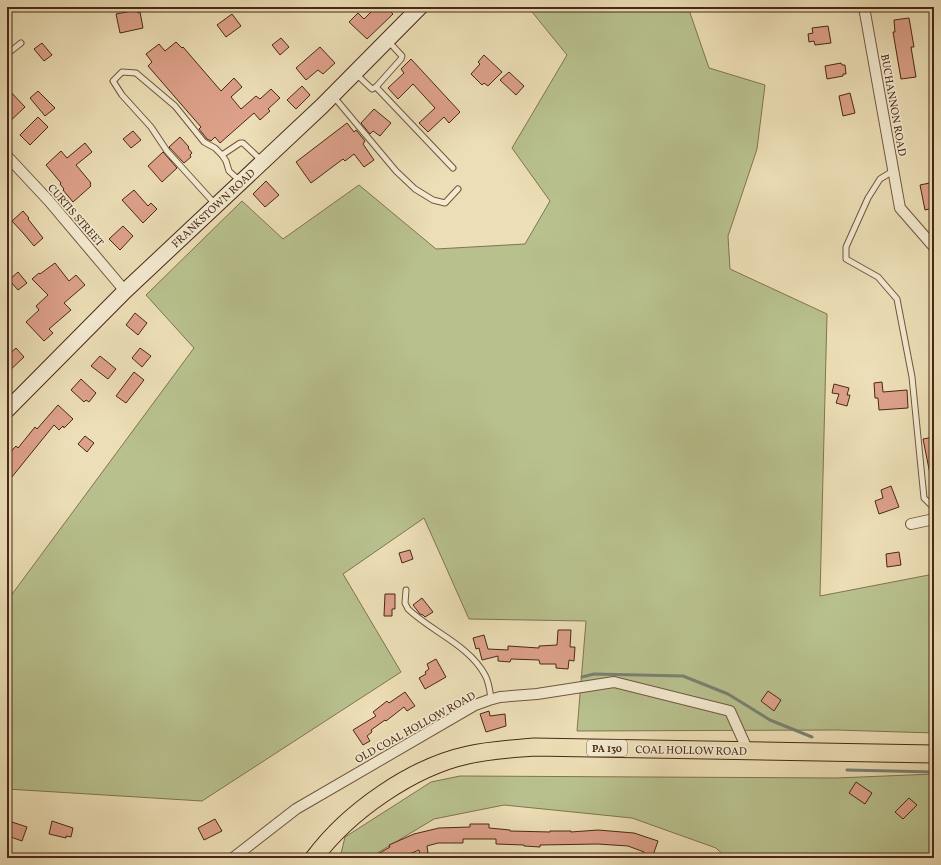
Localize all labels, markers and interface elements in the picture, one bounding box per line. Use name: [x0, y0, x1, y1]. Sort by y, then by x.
street label: BUCHANNON ROAD: [876, 53, 909, 157]
street label: FRANKSTOWN ROAD: [169, 166, 259, 252]
street label: CURTIS STREET: [43, 181, 107, 251]
street label: OLD COAL HOLLOW ROAD: [353, 689, 479, 768]
road number: PA 130: [587, 740, 627, 756]
street label: COAL HOLLOW ROAD: [635, 743, 747, 760]

